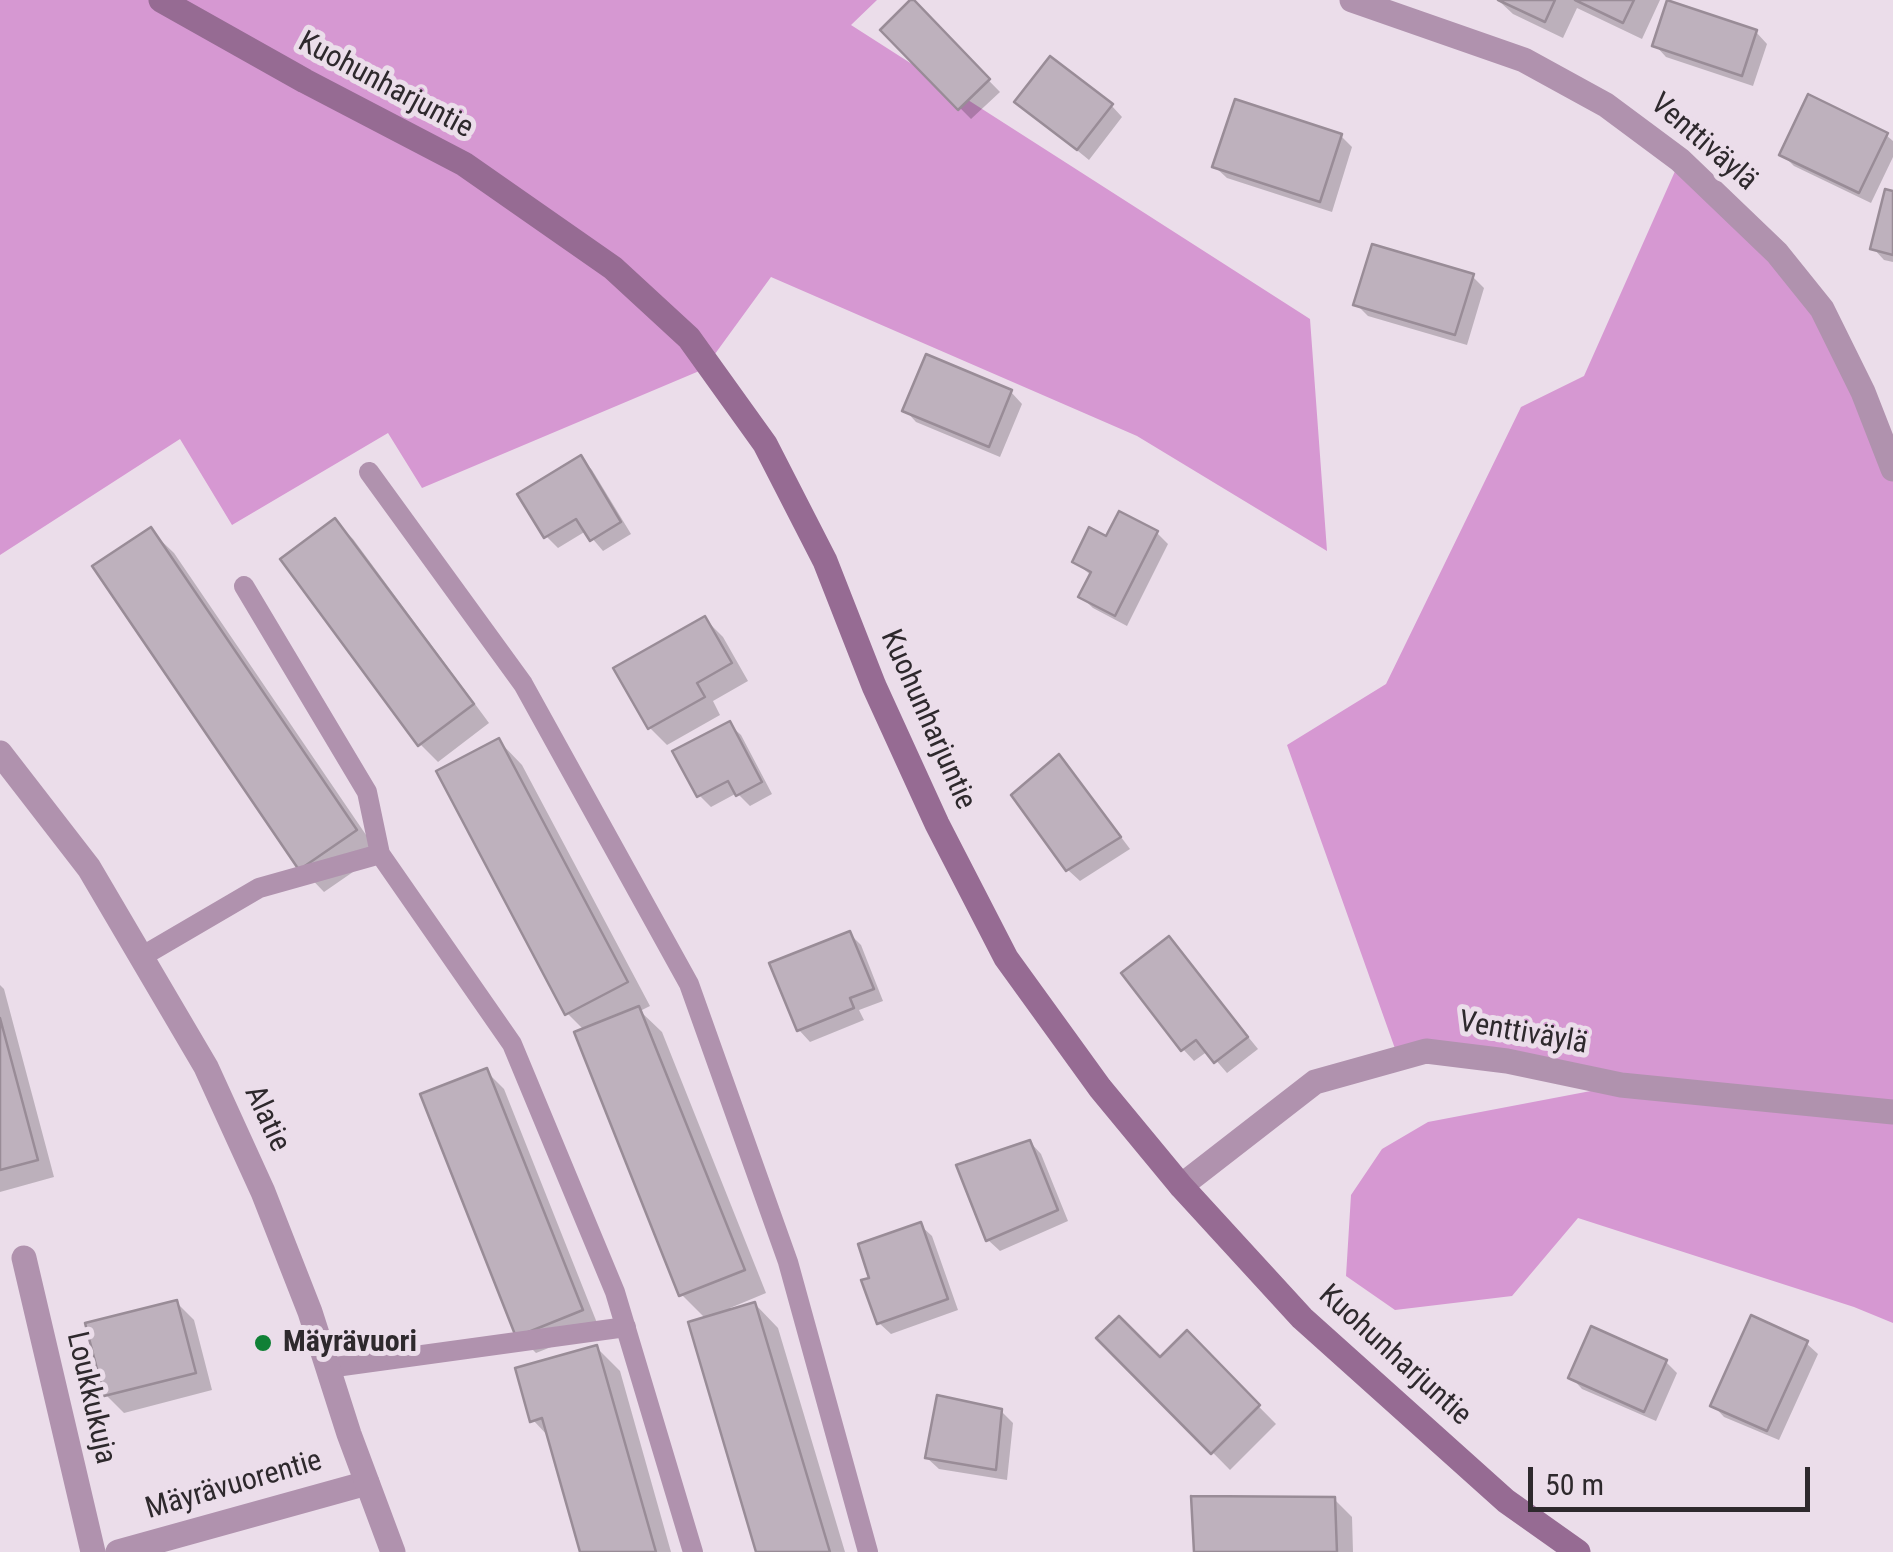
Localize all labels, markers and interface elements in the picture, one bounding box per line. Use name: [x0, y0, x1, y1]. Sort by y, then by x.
street label: Kuohunharjuntie: [291, 25, 479, 147]
street label: Venttiväylä: [1642, 87, 1764, 199]
street label: Kuohunharjuntie: [871, 625, 983, 815]
street label: Venttiväylä: [1456, 1005, 1590, 1063]
street label: Alatie: [235, 1080, 297, 1158]
street label: Kuohunharjuntie: [1310, 1278, 1478, 1434]
place label: Mäyrävuori: [283, 1325, 417, 1361]
street label: Loukkukuja: [57, 1328, 123, 1468]
marker: Mäyrävuori: [252, 1332, 274, 1354]
street label: Mäyrävuorentie: [142, 1444, 326, 1528]
scale bar: [1533, 1447, 1816, 1509]
text: 50 m: [1545, 1467, 1604, 1502]

